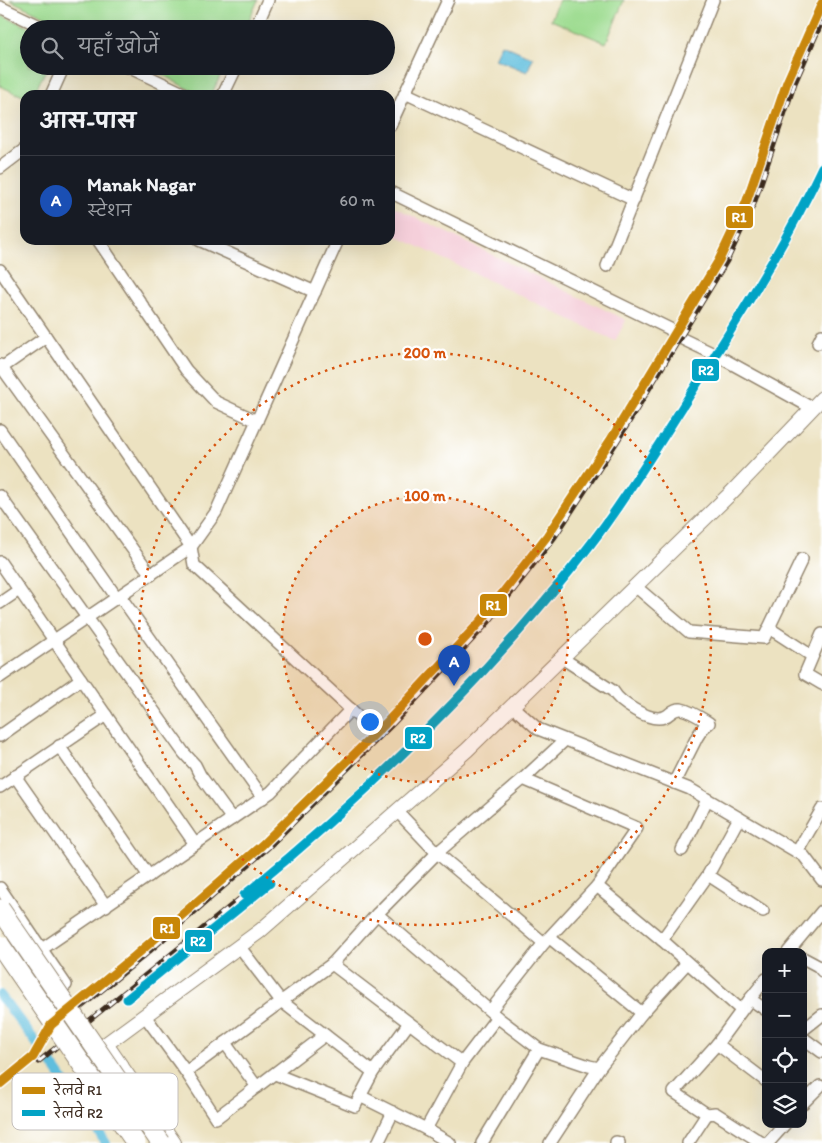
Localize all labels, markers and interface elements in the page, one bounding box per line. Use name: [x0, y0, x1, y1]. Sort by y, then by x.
search box: [20, 20, 395, 75]
icon: search: [38, 34, 66, 62]
text: यहाँ खोजें: [78, 35, 159, 58]
text: आस-पास: [40, 108, 136, 133]
text: Manak Nagar: [87, 173, 196, 196]
text: A: [51, 191, 61, 210]
text: 60 m: [340, 191, 375, 210]
text: स्टेशन: [87, 201, 131, 220]
line badge: R1: [725, 205, 754, 229]
text: R1: [732, 209, 747, 226]
text: 200 m: [404, 344, 447, 362]
line badge: R2: [691, 358, 720, 382]
text: R2: [698, 362, 715, 379]
text: 100 m: [404, 487, 446, 505]
line badge: R1: [479, 593, 508, 617]
text: R1: [486, 597, 501, 614]
centre of rings: [416, 630, 434, 648]
pin: A: [438, 645, 470, 686]
your location: [357, 709, 383, 735]
line badge: R2: [404, 726, 433, 750]
text: R2: [410, 730, 427, 747]
line badge: R1: [152, 916, 181, 940]
text: R1: [160, 920, 175, 937]
line badge: R2: [184, 929, 213, 953]
text: R2: [190, 933, 207, 950]
map controls: [762, 948, 807, 1128]
button: +: [762, 948, 807, 993]
button: −: [762, 993, 807, 1038]
button: locate: [762, 1038, 807, 1083]
legend: [12, 1073, 178, 1130]
text: रेलवे R1: [53, 1077, 103, 1099]
button: layers: [762, 1083, 807, 1128]
text: रेलवे R2: [53, 1100, 104, 1122]

